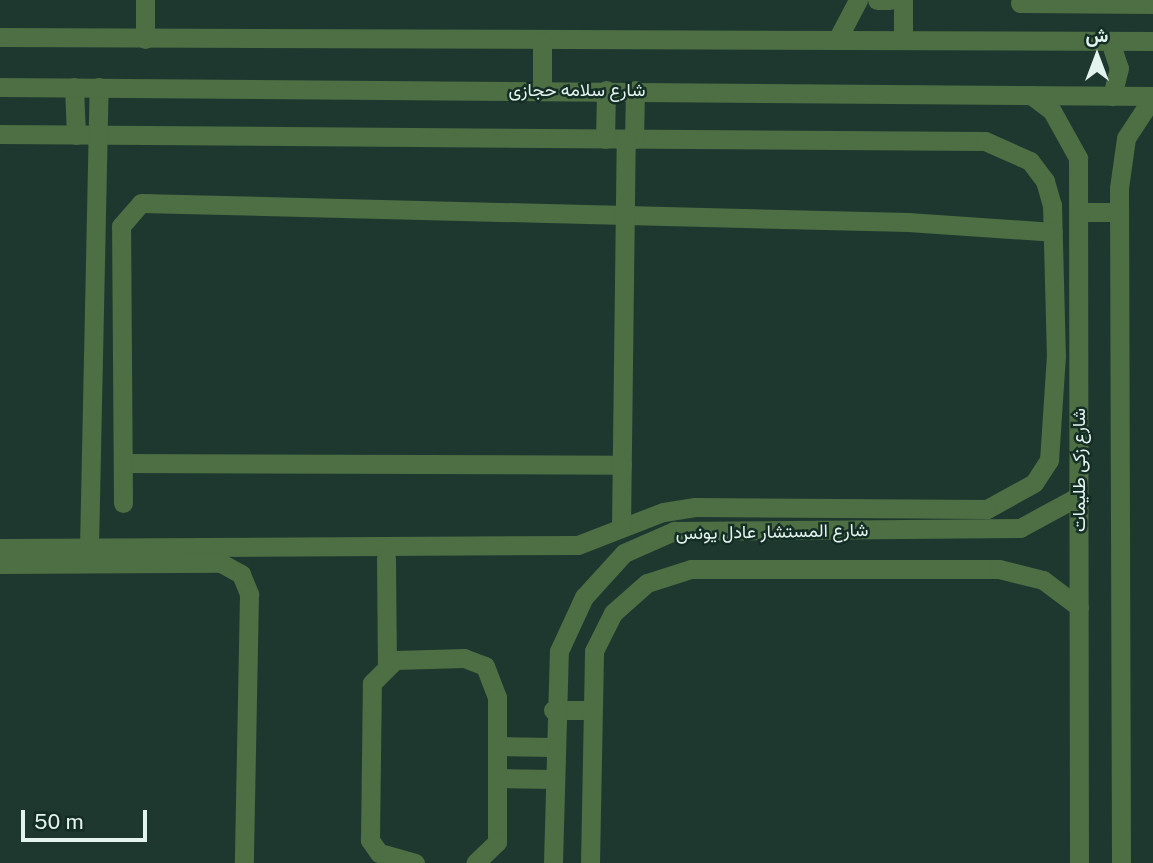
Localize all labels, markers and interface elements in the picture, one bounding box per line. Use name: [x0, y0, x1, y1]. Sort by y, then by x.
north arrow: [1062, 21, 1132, 91]
text: ش: [1086, 24, 1108, 46]
street label: شارع سلامه حجازى: [509, 79, 645, 101]
street label: شارع زكى طليمات: [1068, 408, 1090, 532]
street label: شارع المستشار عادل يونس: [675, 520, 869, 544]
scale bar: [24, 796, 150, 840]
text: 50 m: [34, 809, 84, 834]

